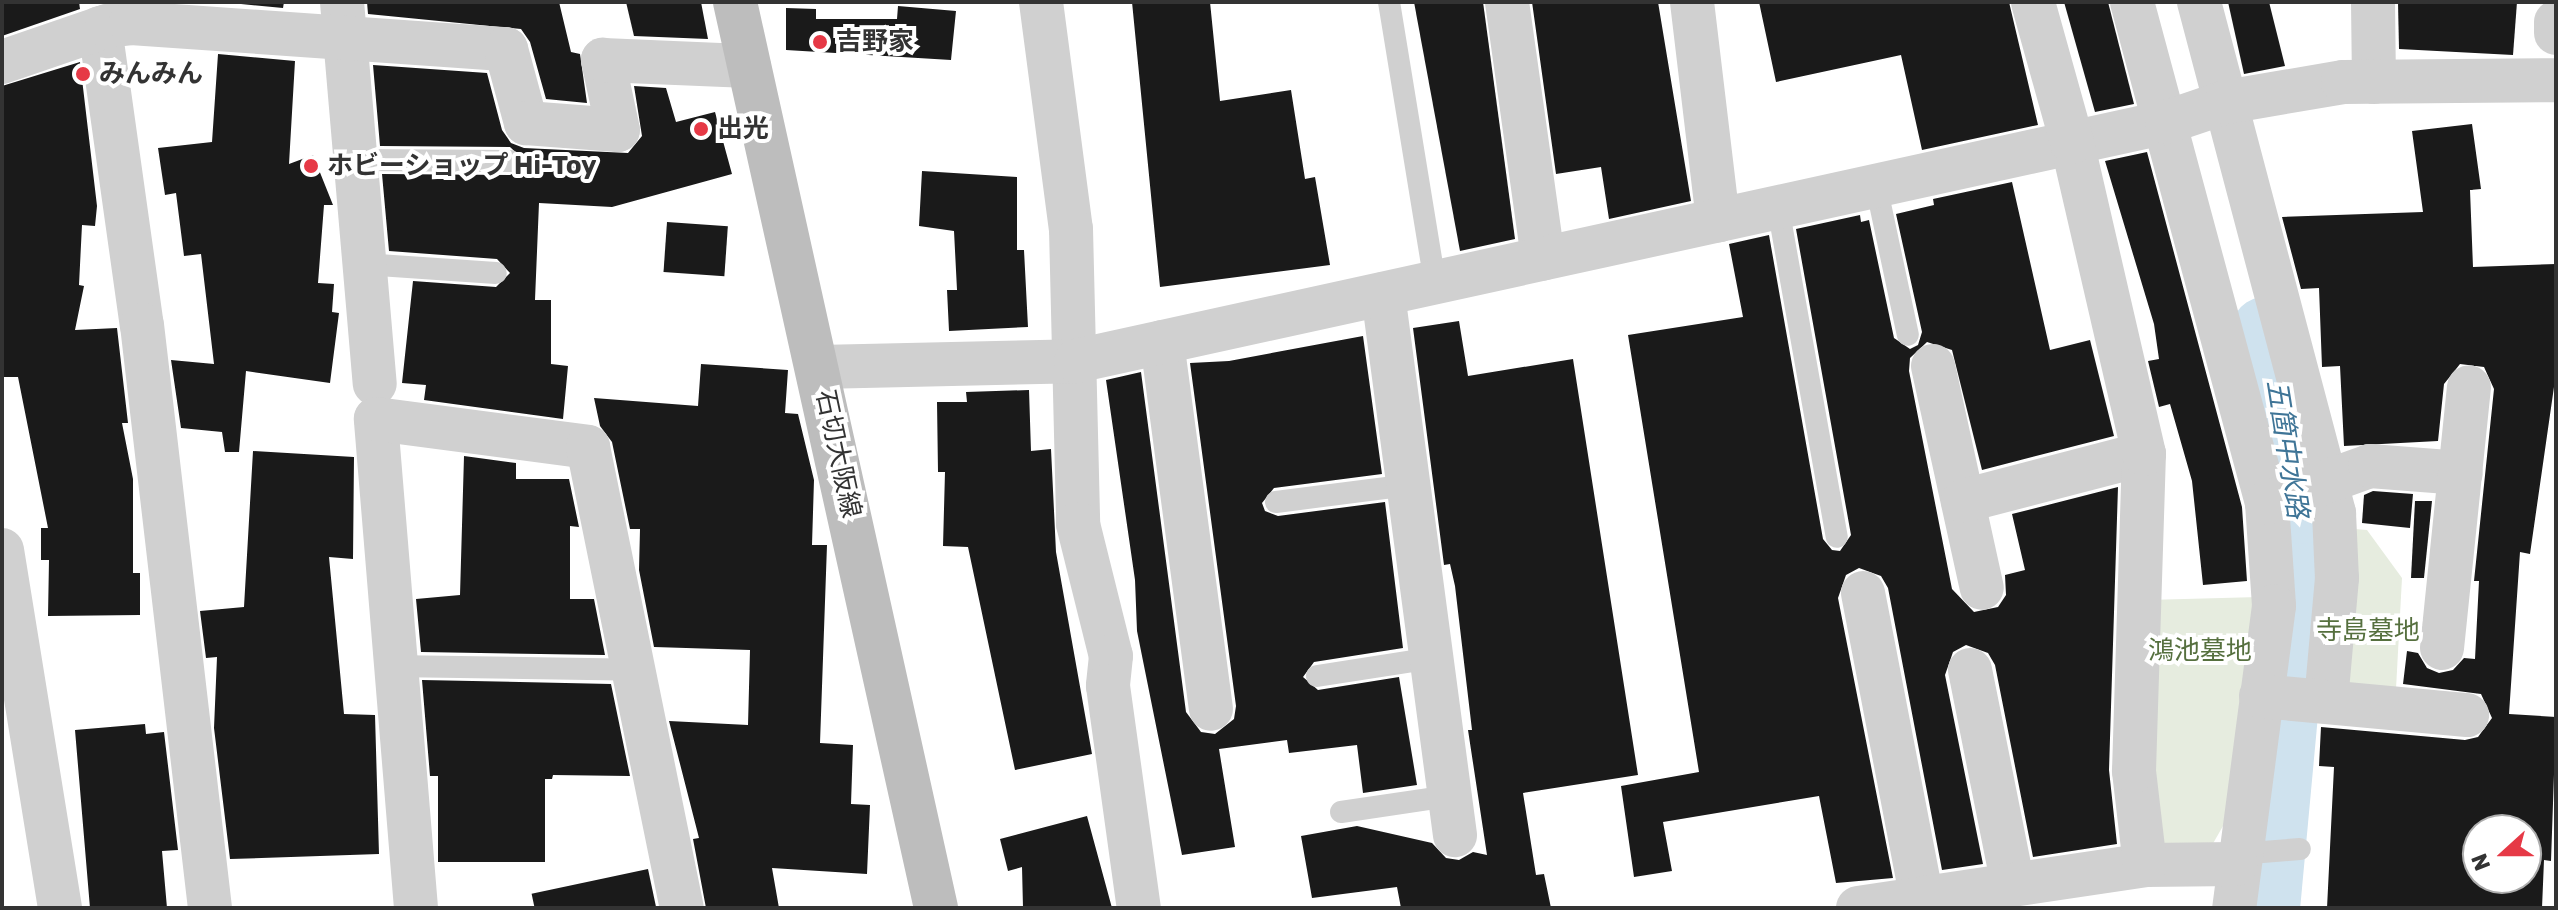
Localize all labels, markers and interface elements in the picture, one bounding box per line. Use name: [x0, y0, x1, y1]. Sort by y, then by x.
place label: 吉野家: [836, 26, 914, 58]
marker: 吉野家: [811, 33, 829, 51]
place label: みんみん: [99, 58, 203, 90]
marker: みんみん: [74, 65, 92, 83]
place label: 出光: [717, 113, 769, 145]
marker: 出光: [692, 120, 710, 138]
place label: ホビーショップ Hi-Toy: [327, 150, 597, 182]
marker: ホビーショップ Hi-Toy: [302, 157, 320, 175]
water label: 五箇中水路: [2259, 377, 2315, 521]
street label: 石切大阪線: [809, 387, 867, 521]
park label: 寺島墓地: [2316, 615, 2420, 647]
park label: 鴻池墓地: [2148, 635, 2252, 667]
north arrow: [2462, 814, 2542, 894]
text: N: [2466, 850, 2496, 874]

